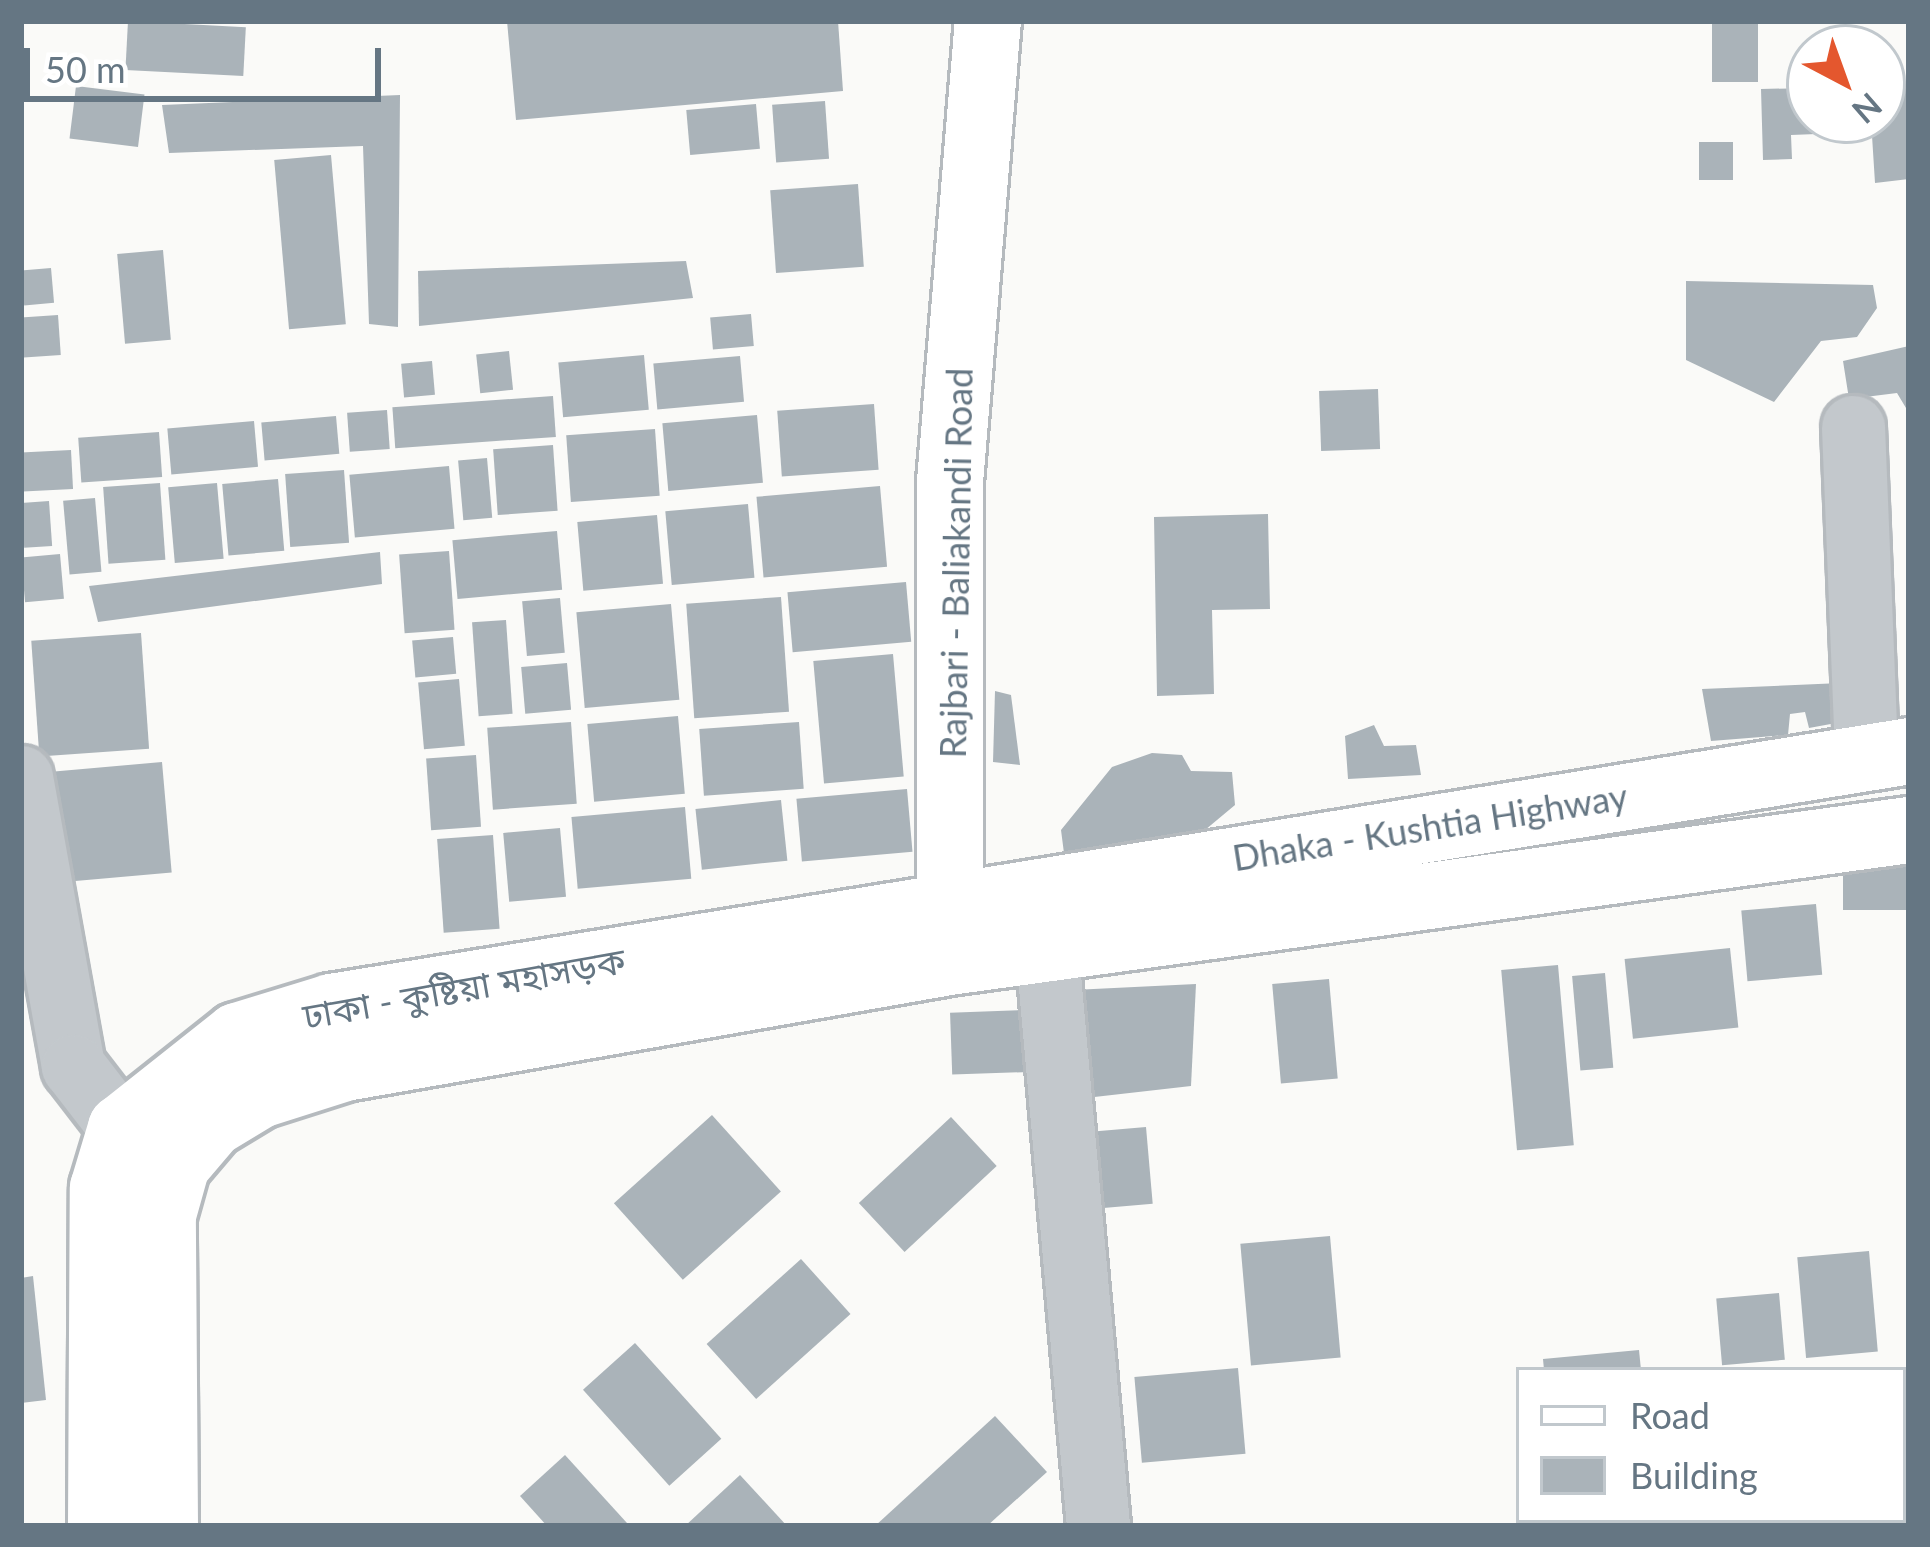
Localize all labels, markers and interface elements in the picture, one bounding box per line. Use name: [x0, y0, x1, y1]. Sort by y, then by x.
scale bar: [30, 24, 387, 98]
north arrow: [1786, 24, 1906, 144]
text: 50 m: [45, 47, 126, 91]
text: N: [1845, 85, 1890, 132]
street label: Rajbari - Baliakandi Road: [931, 367, 981, 759]
street label: Dhaka - Kushtia Highway: [1229, 774, 1631, 880]
street label: ঢাকা - কুষ্টিয়া মহাসড়ক: [299, 938, 629, 1038]
legend: [1516, 1367, 1906, 1523]
text: Road: [1630, 1393, 1710, 1437]
text: Building: [1630, 1453, 1758, 1497]

